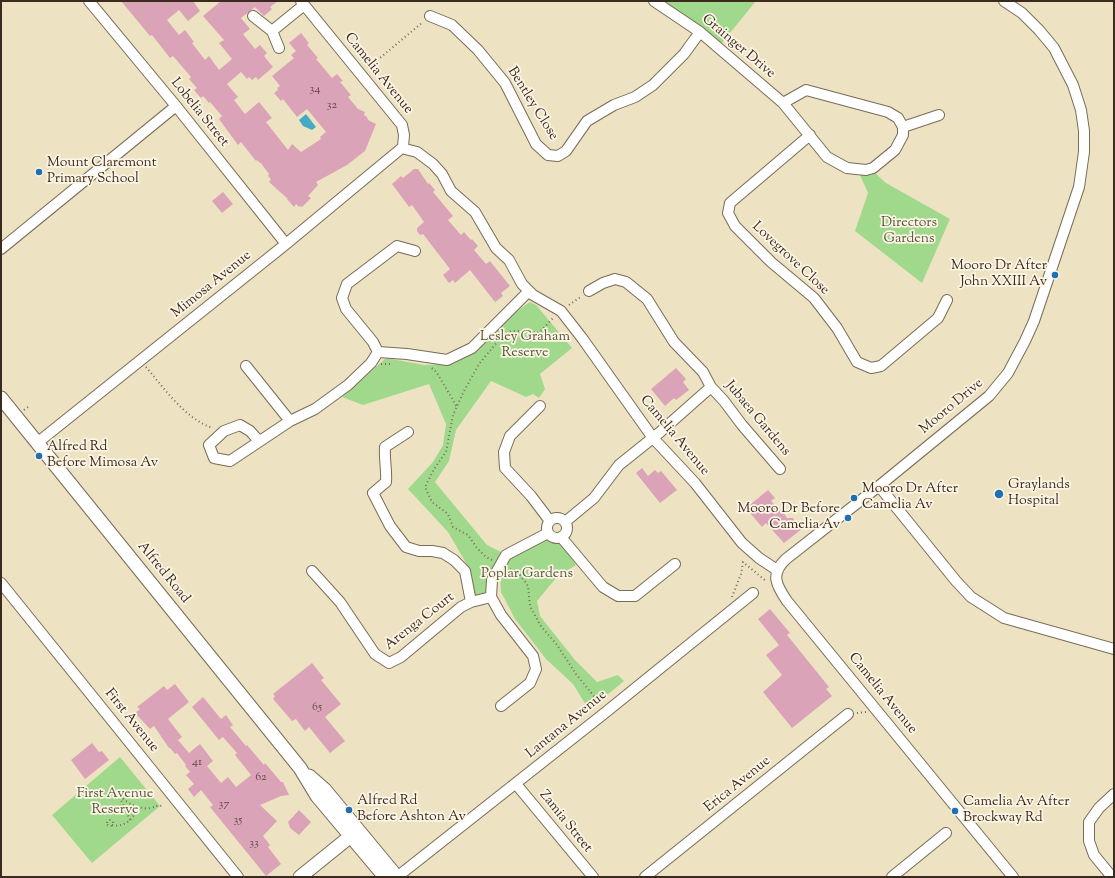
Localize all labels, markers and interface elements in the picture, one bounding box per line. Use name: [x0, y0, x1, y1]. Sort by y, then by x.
street label: Grainger Drive: [698, 11, 778, 83]
street label: Camelia Avenue: [340, 30, 416, 118]
street label: Bentley Close: [503, 64, 561, 144]
street label: Lobelia Street: [166, 75, 232, 151]
house number: 34: [310, 83, 320, 97]
house number: 32: [327, 99, 337, 113]
place label: Mount Claremont Primary School: [47, 156, 157, 188]
marker: Mount Claremont Primary School: [34, 167, 44, 177]
park label: Directors Gardens: [881, 216, 937, 248]
street label: Lovegrove Close: [748, 219, 832, 299]
street label: Mimosa Avenue: [169, 248, 255, 322]
place label: Mooro Dr After John XXIII Av: [951, 259, 1047, 292]
marker: Mooro Dr After John XXIII Av: [1050, 270, 1060, 280]
park label: Lesley Graham Reserve: [480, 330, 570, 362]
street label: Mooro Drive: [917, 376, 987, 438]
street label: Jubaea Gardens: [721, 378, 793, 460]
street label: Camelia Avenue: [636, 392, 712, 480]
place label: Alfred Rd Before Mimosa Av: [47, 440, 158, 472]
marker: Alfred Rd Before Mimosa Av: [34, 451, 44, 461]
place label: Graylands Hospital: [1008, 478, 1070, 510]
place label: Mooro Dr After Camelia Av: [862, 482, 958, 514]
marker: Graylands Hospital: [993, 488, 1005, 500]
marker: Mooro Dr After Camelia Av: [849, 493, 859, 503]
place label: Mooro Dr Before Camelia Av: [737, 502, 840, 534]
marker: Mooro Dr Before Camelia Av: [843, 513, 853, 523]
street label: Alfred Road: [133, 539, 193, 607]
park label: Poplar Gardens: [481, 567, 573, 583]
street label: Arenga Court: [382, 590, 458, 654]
street label: Camelia Avenue: [844, 650, 920, 738]
street label: First Avenue: [100, 686, 162, 756]
street label: Lantana Avenue: [523, 687, 611, 763]
house number: 65: [312, 701, 322, 715]
street label: Erica Avenue: [702, 753, 774, 817]
house number: 41: [192, 756, 202, 770]
house number: 62: [255, 771, 267, 785]
park label: First Avenue Reserve: [77, 787, 153, 820]
street label: Zamia Street: [535, 787, 595, 857]
place label: Alfred Rd Before Ashton Av: [357, 794, 466, 826]
place label: Camelia Av After Brockway Rd: [963, 795, 1069, 828]
house number: 37: [219, 798, 229, 812]
marker: Alfred Rd Before Ashton Av: [344, 805, 354, 815]
marker: Camelia Av After Brockway Rd: [950, 806, 960, 816]
house number: 35: [234, 814, 242, 828]
house number: 33: [249, 837, 259, 851]

